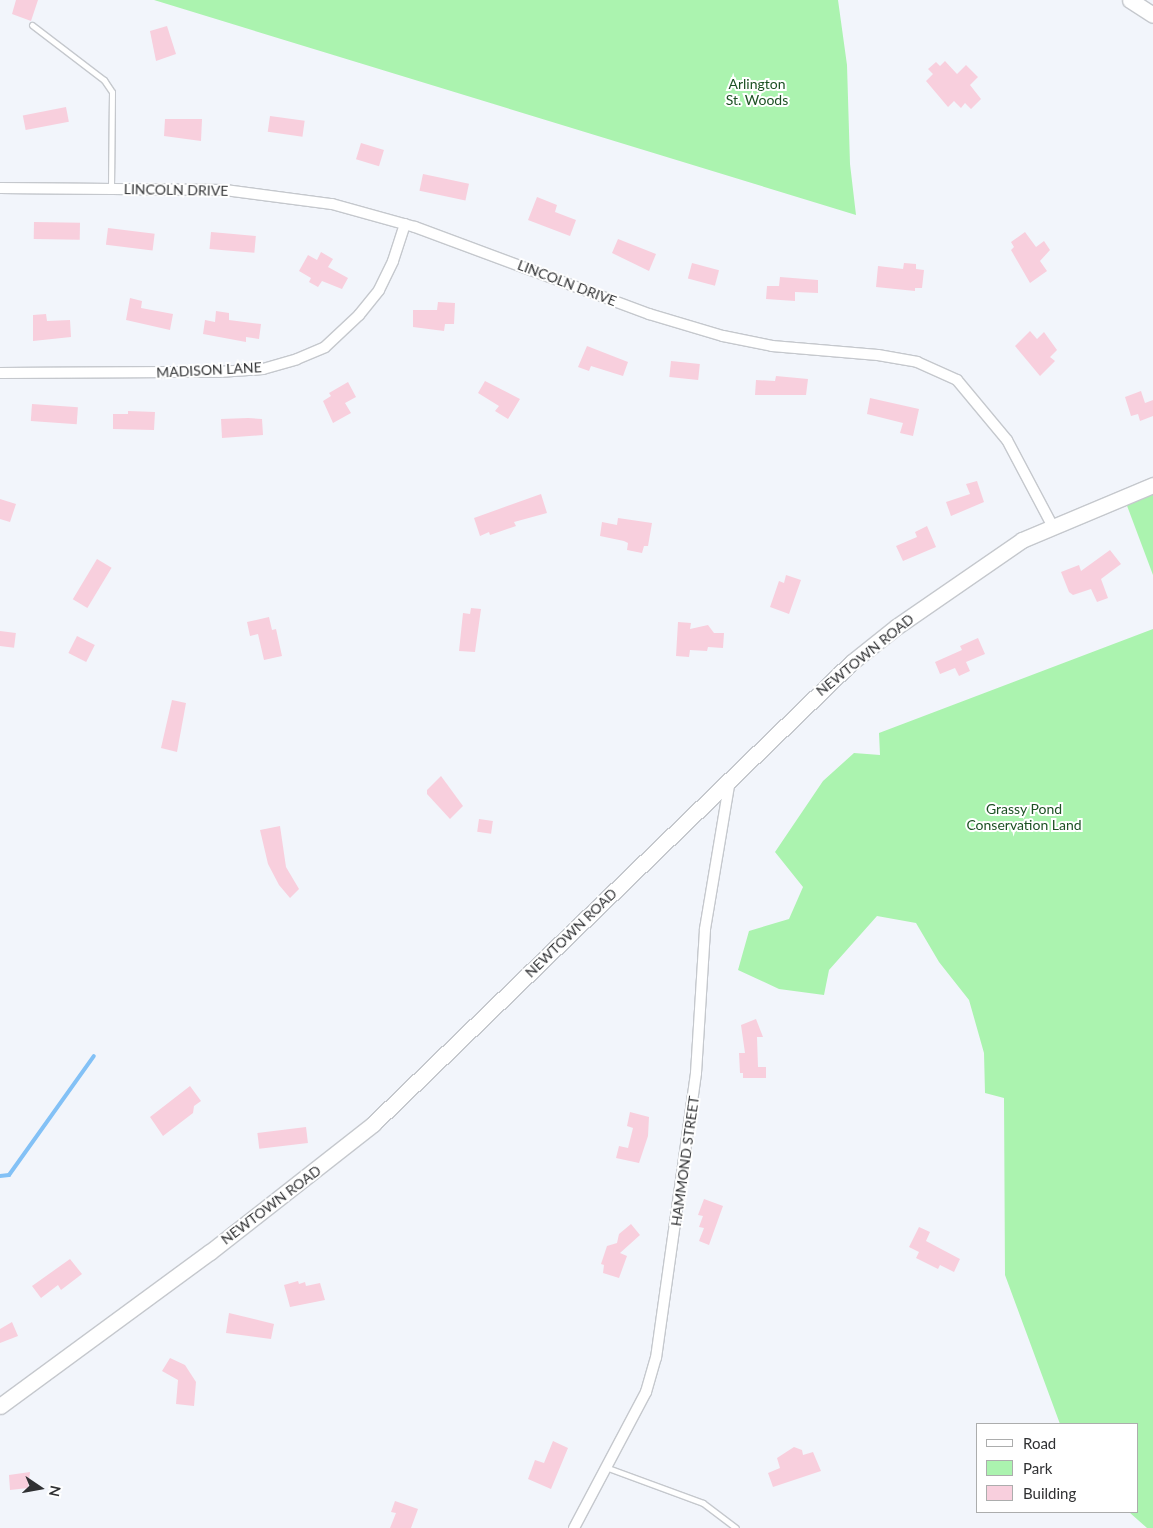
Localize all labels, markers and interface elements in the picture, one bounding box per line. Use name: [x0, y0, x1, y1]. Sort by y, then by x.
park label: Arlington St. Woods: [726, 76, 788, 108]
street label: LINCOLN DRIVE: [124, 181, 228, 199]
street label: LINCOLN DRIVE: [515, 256, 619, 310]
street label: MADISON LANE: [156, 359, 262, 381]
street label: NEWTOWN ROAD: [813, 611, 917, 699]
park label: Grassy Pond Conservation Land: [966, 801, 1082, 834]
street label: NEWTOWN ROAD: [522, 885, 620, 981]
street label: HAMMOND STREET: [668, 1095, 702, 1227]
street label: NEWTOWN ROAD: [218, 1162, 324, 1248]
legend: [976, 1423, 1138, 1513]
text: Road: [1023, 1434, 1056, 1452]
text: Park: [1023, 1459, 1052, 1477]
north arrow: [15, 1463, 65, 1513]
text: N: [46, 1484, 65, 1498]
text: Building: [1023, 1484, 1076, 1502]

